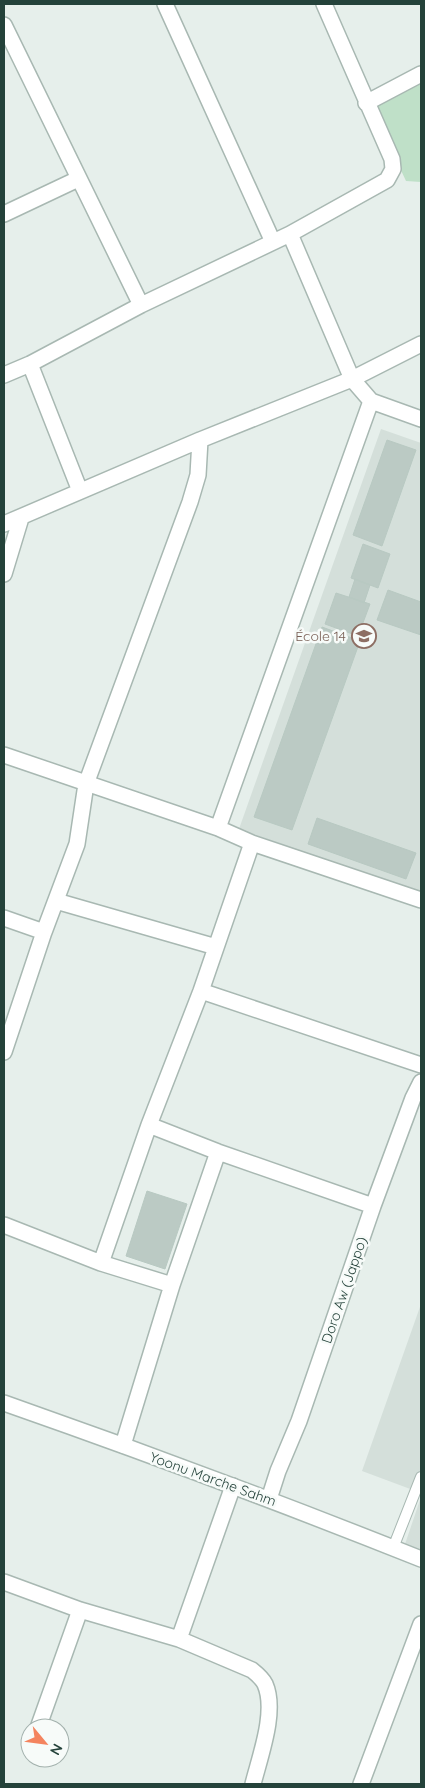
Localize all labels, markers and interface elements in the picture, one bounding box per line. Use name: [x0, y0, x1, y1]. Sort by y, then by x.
school or university icon: École 14: [351, 623, 377, 649]
place label: École 14: [295, 627, 346, 645]
street label: Doro Aw (Jappo): [317, 1234, 371, 1346]
street label: Yoonu Marche Sahm: [147, 1448, 279, 1510]
north arrow: [20, 1718, 70, 1768]
text: N: [46, 1740, 67, 1758]

